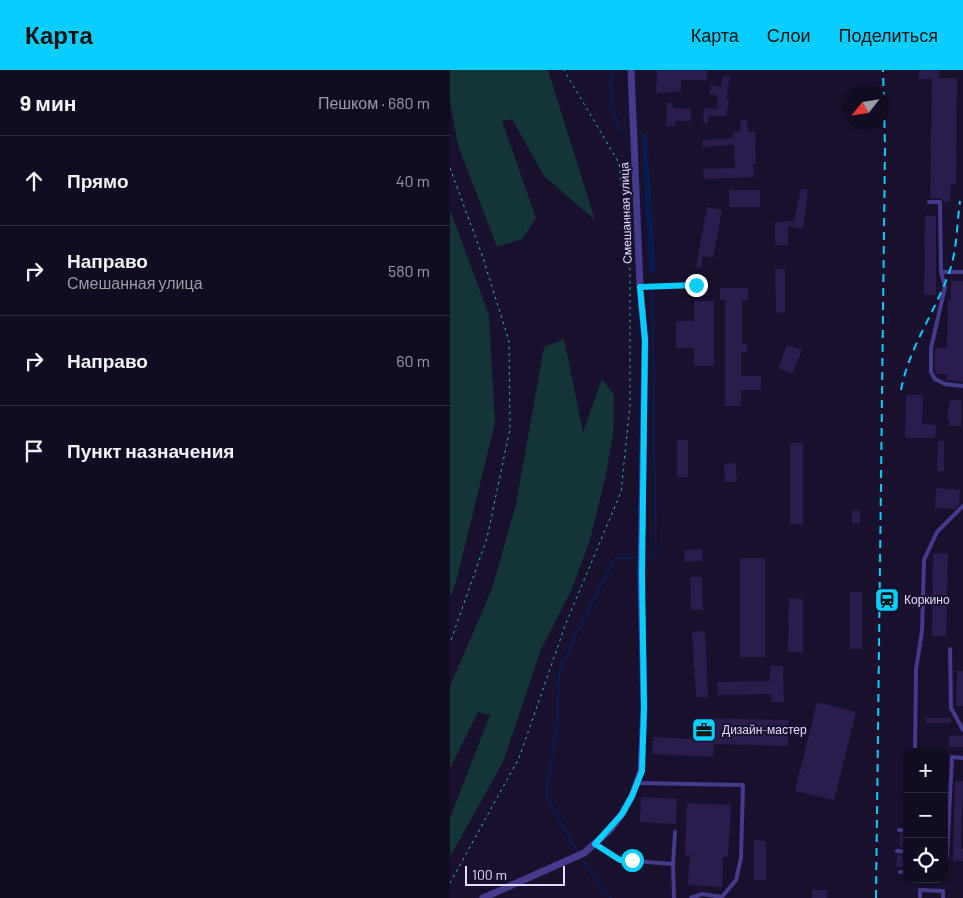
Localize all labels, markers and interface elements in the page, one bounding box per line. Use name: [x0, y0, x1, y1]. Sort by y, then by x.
text: Карта: [25, 20, 93, 49]
text: Карта: [691, 24, 739, 46]
text: Слои: [767, 24, 811, 46]
text: Поделиться: [839, 24, 938, 46]
north arrow: [843, 85, 888, 130]
text: 9 мин: [20, 90, 76, 115]
text: Пешком · 680 m: [318, 93, 430, 112]
street label: Смешанная улица: [616, 162, 635, 264]
icon: ahead: [20, 167, 48, 195]
text: Прямо: [67, 169, 129, 192]
text: 40 m: [396, 171, 430, 190]
text: Направо: [67, 249, 148, 272]
icon: right: [20, 257, 48, 285]
text: 580 m: [388, 261, 430, 280]
text: Смешанная улица: [67, 273, 203, 292]
route end: [685, 274, 708, 297]
icon: right: [20, 347, 48, 375]
text: Направо: [67, 349, 148, 372]
text: 60 m: [396, 351, 430, 370]
icon: arrive: [20, 437, 48, 465]
text: Пункт назначения: [67, 439, 234, 462]
station icon: Коркино: [874, 587, 900, 613]
place label: Коркино: [904, 592, 950, 607]
office icon: Дизайн-мастер: [691, 717, 717, 743]
place label: Дизайн-мастер: [722, 722, 807, 737]
map controls: [903, 748, 948, 883]
button: +: [903, 748, 948, 793]
button: −: [903, 793, 948, 838]
button: locate: [903, 838, 948, 883]
route start: [621, 849, 644, 872]
scale bar: [465, 863, 565, 886]
text: 100 m: [472, 866, 507, 883]

